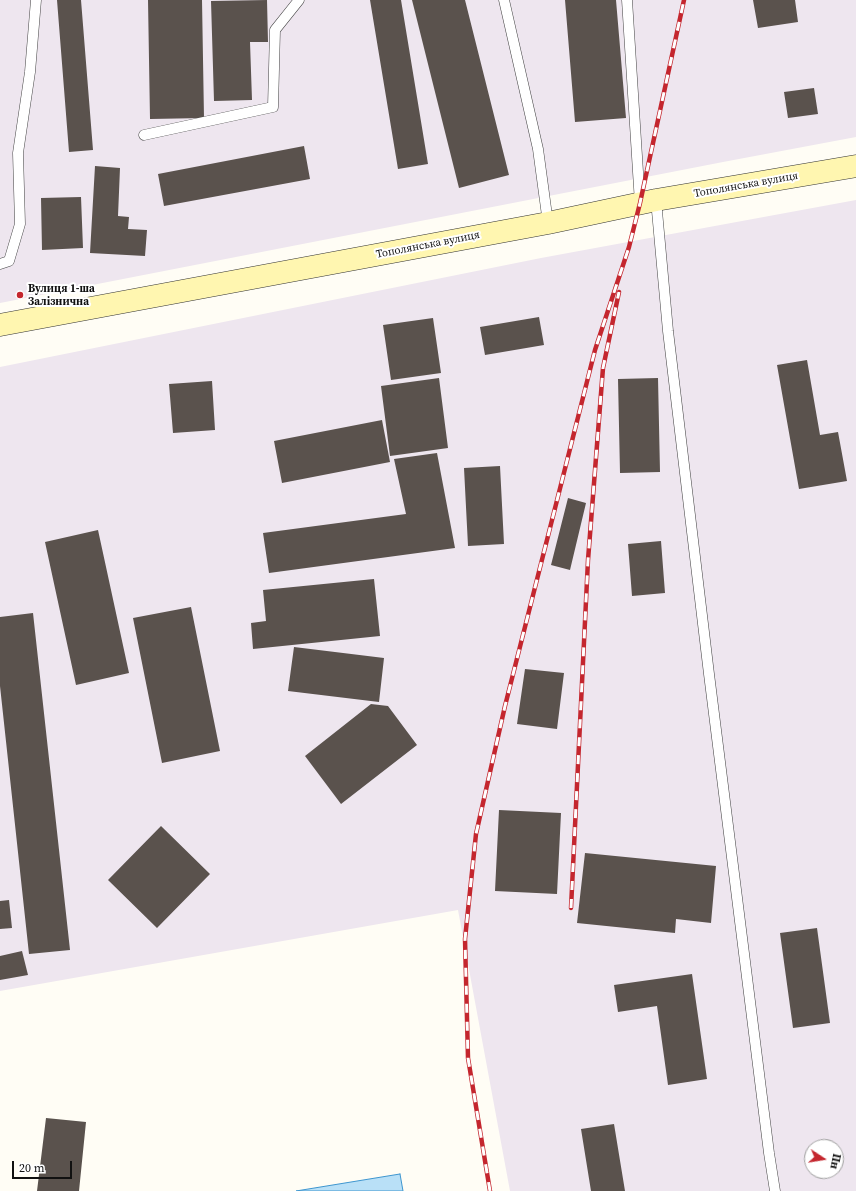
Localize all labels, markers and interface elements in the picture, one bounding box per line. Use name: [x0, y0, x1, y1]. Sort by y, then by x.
street label: Тополянська вулиця: [693, 169, 799, 201]
street label: Тополянська вулиця: [375, 228, 481, 262]
place label: Вулиця 1-ша Залізнична: [28, 282, 95, 308]
marker: Вулиця 1-ша Залізнична: [15, 290, 25, 300]
north arrow: [804, 1139, 844, 1179]
text: Пн: [826, 1152, 844, 1170]
scale bar: [14, 1153, 74, 1179]
text: 20 m: [19, 1160, 45, 1176]

